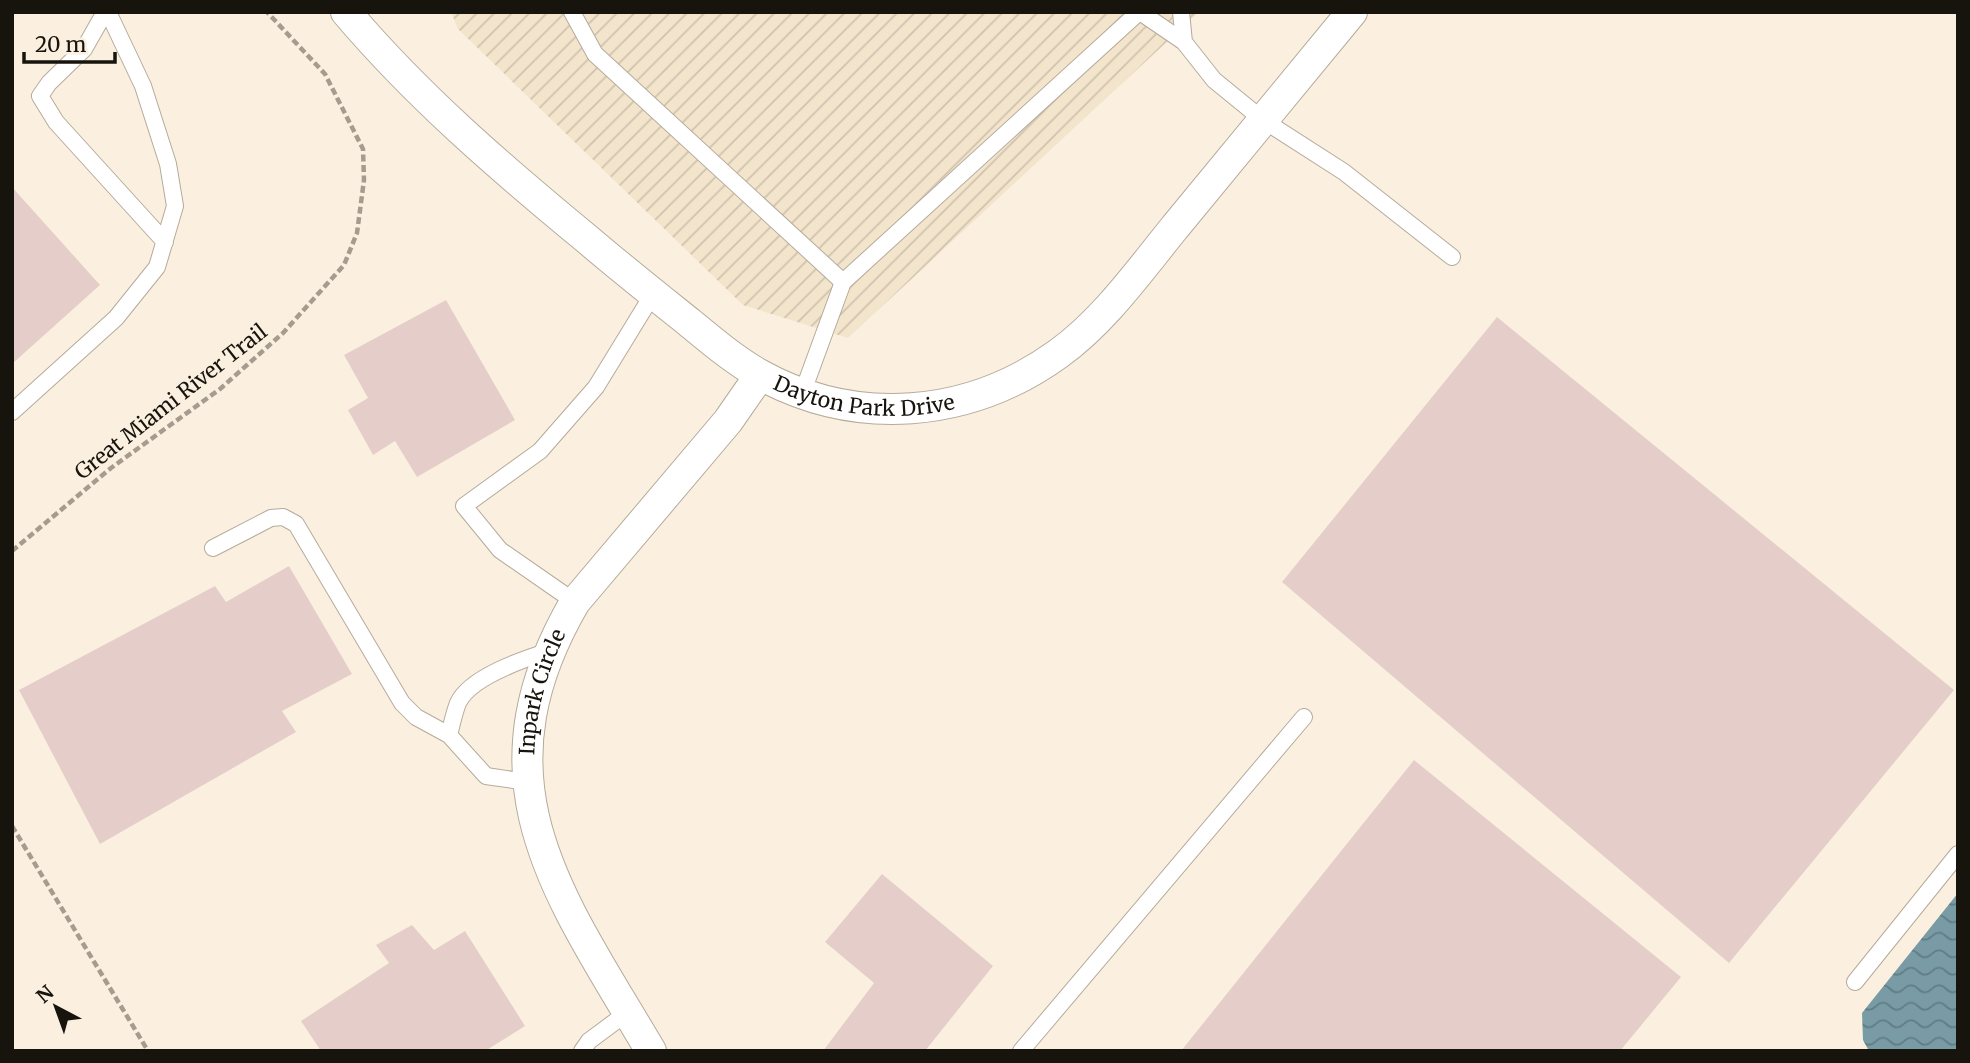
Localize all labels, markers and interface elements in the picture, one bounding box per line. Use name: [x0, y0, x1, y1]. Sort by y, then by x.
scale bar: [24, 21, 116, 65]
text: 20 m: [35, 31, 87, 58]
street label: Great Miami River Trail: [69, 318, 273, 485]
street label: Dayton Park Drive: [769, 369, 957, 422]
street label: Inpark Circle: [513, 624, 571, 756]
north arrow: [21, 972, 91, 1042]
text: N: [31, 980, 58, 1008]

